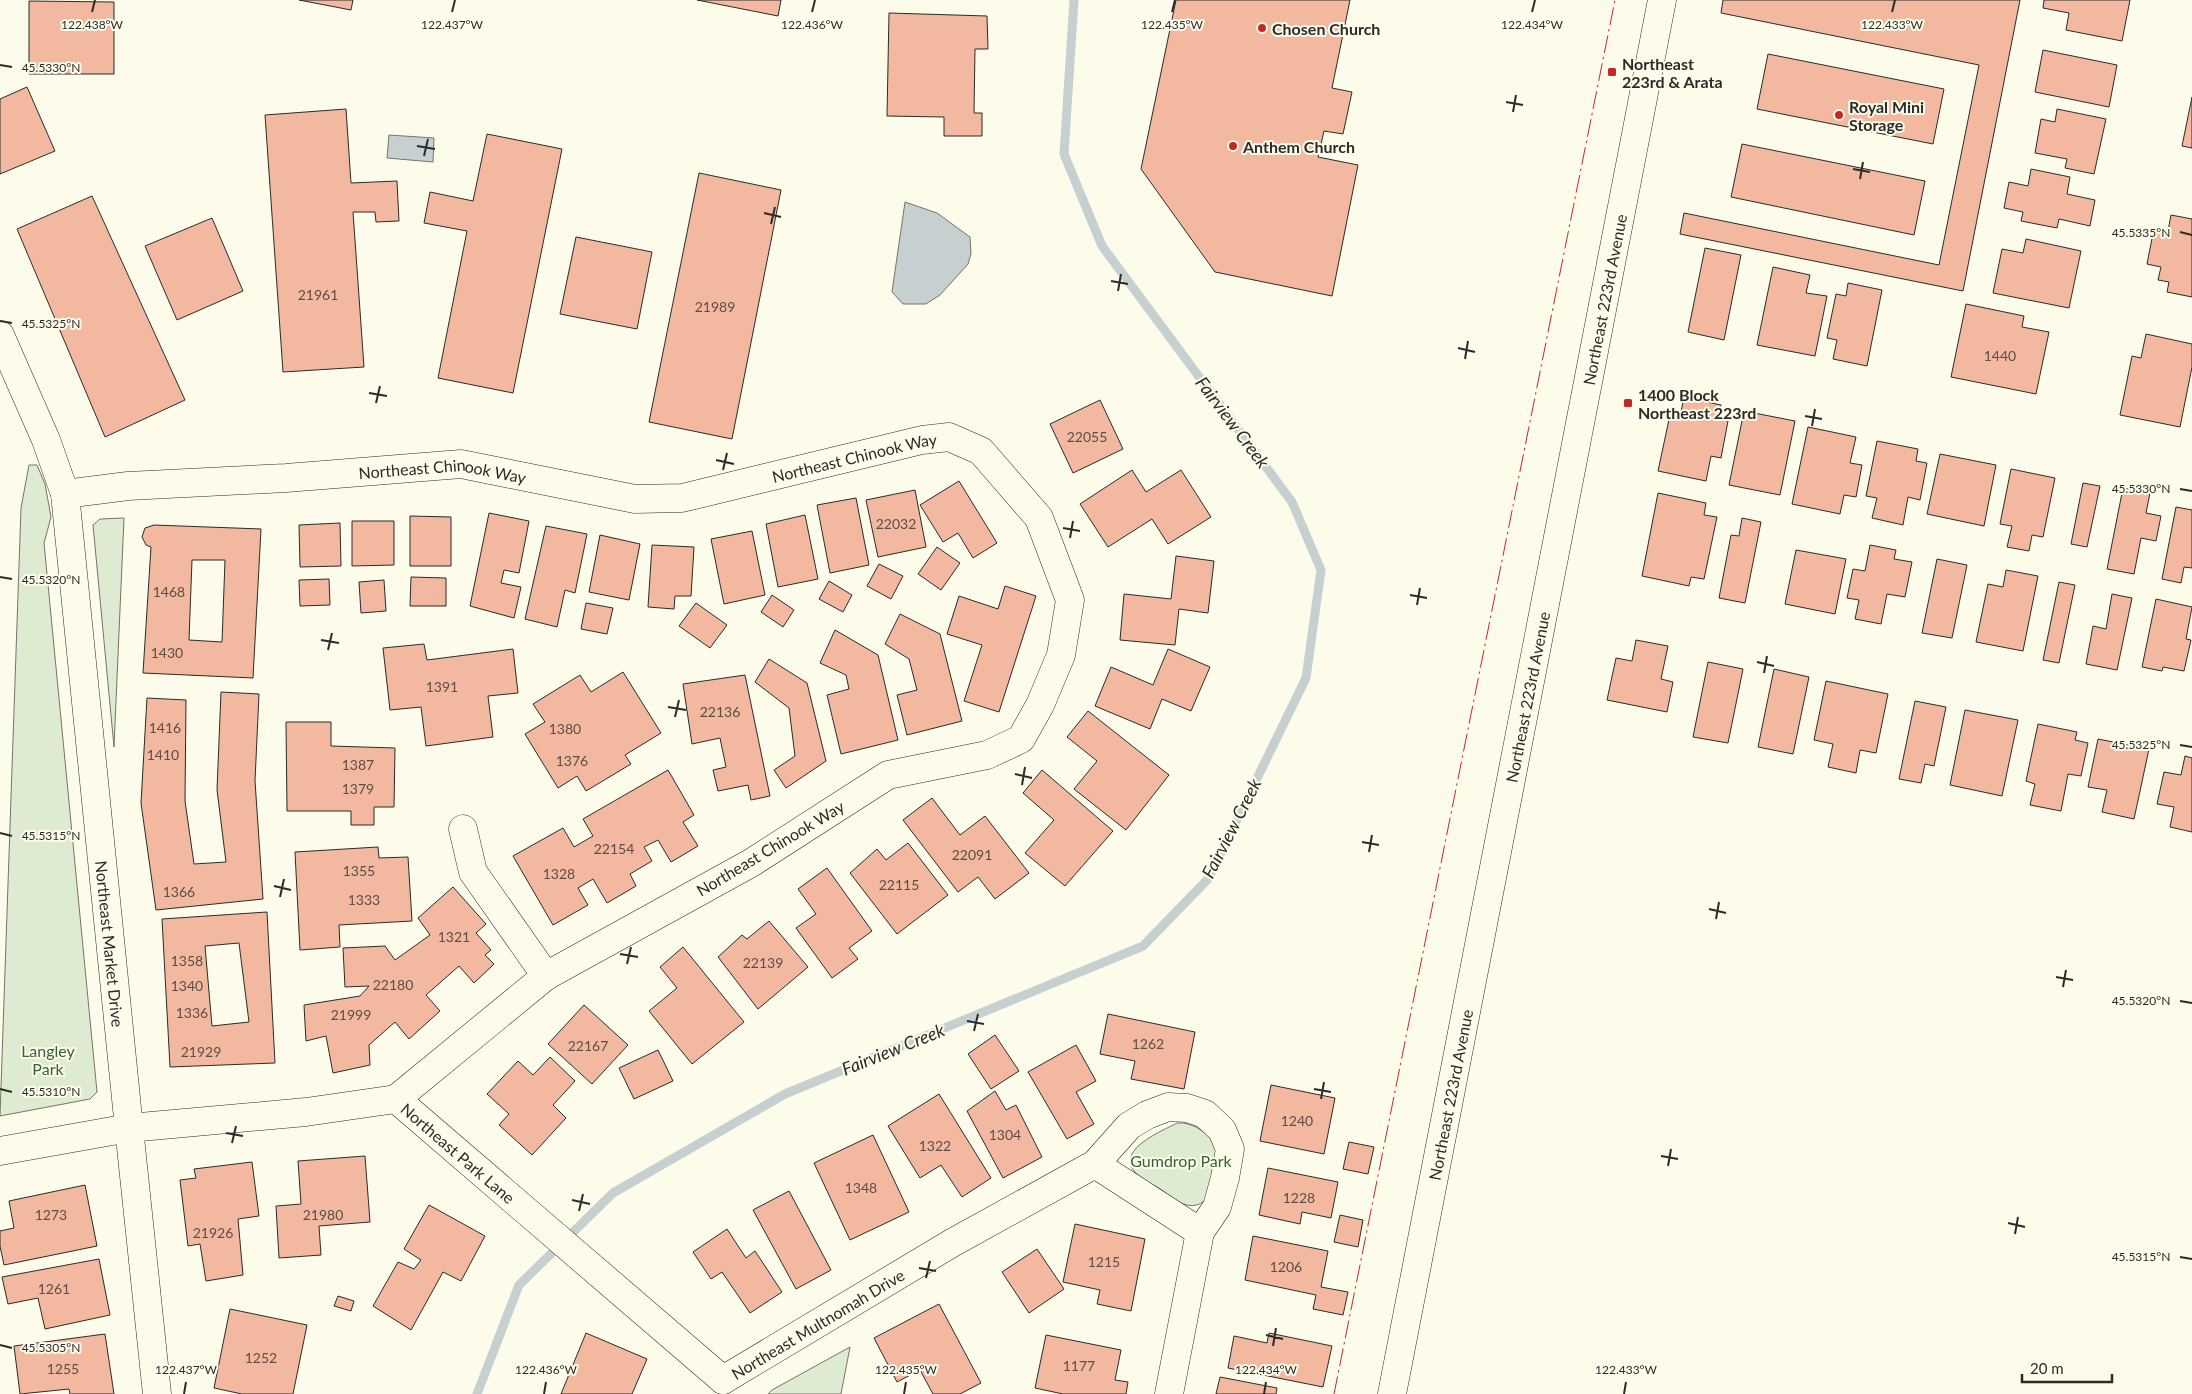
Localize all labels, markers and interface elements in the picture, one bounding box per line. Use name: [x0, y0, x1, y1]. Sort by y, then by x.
text: 122.438°W: [61, 17, 124, 32]
text: 122.437°W: [421, 17, 484, 32]
text: 122.436°W: [781, 17, 844, 32]
text: 122.435°W: [1141, 17, 1204, 32]
text: 122.434°W: [1501, 17, 1564, 32]
text: 122.433°W: [1861, 17, 1924, 32]
place label: Chosen Church: [1272, 19, 1380, 38]
marker: Chosen Church: [1256, 22, 1268, 34]
place label: Northeast 223rd & Arata: [1622, 54, 1723, 91]
text: 45.5330°N: [22, 60, 80, 75]
marker: Northeast 223rd & Arata: [1606, 66, 1618, 78]
place label: Royal Mini Storage: [1849, 97, 1924, 134]
marker: Royal Mini Storage: [1833, 109, 1845, 121]
place label: Anthem Church: [1242, 137, 1355, 156]
marker: Anthem Church: [1227, 140, 1239, 152]
street label: Northeast 223rd Avenue: [1578, 212, 1630, 386]
text: 45.5335°N: [2112, 225, 2170, 240]
house number: 21961: [298, 286, 338, 303]
house number: 21989: [695, 298, 735, 315]
text: 45.5325°N: [22, 316, 80, 331]
house number: 1440: [1984, 347, 2016, 364]
water label: Fairview Creek: [1191, 372, 1275, 473]
place label: 1400 Block Northeast 223rd: [1638, 385, 1756, 422]
marker: 1400 Block Northeast 223rd: [1622, 397, 1634, 409]
house number: 22055: [1067, 428, 1107, 445]
street label: Northeast Chinook Way: [770, 429, 939, 485]
street label: Northeast Chinook Way: [358, 454, 529, 487]
text: 45.5330°N: [2112, 481, 2170, 496]
house number: 22032: [876, 515, 916, 532]
text: 45.5320°N: [22, 572, 80, 587]
house number: 1468: [153, 583, 185, 600]
street label: Northeast 223rd Avenue: [1501, 610, 1553, 784]
house number: 1430: [151, 644, 183, 661]
house number: 1391: [426, 678, 458, 695]
house number: 22136: [700, 703, 740, 720]
house number: 1416: [149, 719, 181, 736]
house number: 1380: [549, 720, 581, 737]
text: 45.5325°N: [2112, 737, 2170, 752]
house number: 1410: [147, 746, 179, 763]
house number: 1376: [556, 752, 588, 769]
house number: 1387: [342, 756, 374, 773]
water label: Fairview Creek: [1196, 774, 1266, 882]
house number: 1379: [342, 780, 374, 797]
street label: Northeast Chinook Way: [693, 796, 848, 900]
text: 45.5315°N: [22, 828, 80, 843]
house number: 22154: [594, 840, 634, 857]
house number: 22091: [952, 846, 992, 863]
street label: Northeast Market Drive: [93, 860, 128, 1028]
house number: 1355: [343, 862, 375, 879]
house number: 1328: [543, 865, 575, 882]
house number: 22115: [879, 876, 919, 893]
house number: 1366: [163, 883, 195, 900]
house number: 1333: [348, 891, 380, 908]
house number: 1321: [438, 928, 470, 945]
house number: 1358: [171, 952, 203, 969]
house number: 22139: [743, 954, 783, 971]
house number: 22180: [373, 976, 413, 993]
house number: 1340: [171, 977, 203, 994]
text: 45.5320°N: [2112, 993, 2170, 1008]
house number: 1336: [176, 1004, 208, 1021]
house number: 21999: [331, 1006, 371, 1023]
street label: Northeast 223rd Avenue: [1424, 1008, 1476, 1182]
water label: Fairview Creek: [838, 1018, 948, 1080]
house number: 1262: [1132, 1035, 1164, 1052]
house number: 22167: [568, 1037, 608, 1054]
park label: Langley Park: [21, 1041, 76, 1078]
house number: 21929: [181, 1043, 221, 1060]
text: 45.5310°N: [22, 1084, 80, 1099]
street label: Northeast Park Lane: [398, 1099, 519, 1207]
house number: 1240: [1281, 1112, 1313, 1129]
house number: 1304: [989, 1126, 1021, 1143]
house number: 1322: [919, 1137, 951, 1154]
park label: Gumdrop Park: [1130, 1151, 1233, 1170]
house number: 1348: [845, 1179, 877, 1196]
house number: 1228: [1283, 1189, 1315, 1206]
house number: 1273: [35, 1206, 67, 1223]
house number: 21980: [303, 1206, 343, 1223]
house number: 21926: [193, 1224, 233, 1241]
text: 45.5315°N: [2112, 1249, 2170, 1264]
house number: 1215: [1088, 1253, 1120, 1270]
house number: 1206: [1270, 1258, 1302, 1275]
street label: Northeast Multnomah Drive: [727, 1264, 907, 1383]
house number: 1261: [38, 1280, 70, 1297]
text: 45.5305°N: [22, 1340, 80, 1355]
house number: 1252: [245, 1349, 277, 1366]
scale bar: [2022, 1352, 2112, 1384]
house number: 1177: [1063, 1357, 1095, 1374]
text: 20 m: [2030, 1359, 2064, 1377]
house number: 1255: [47, 1360, 79, 1377]
text: 122.437°W: [155, 1362, 218, 1377]
text: 122.436°W: [515, 1362, 578, 1377]
text: 122.435°W: [875, 1362, 938, 1377]
text: 122.434°W: [1235, 1362, 1298, 1377]
text: 122.433°W: [1595, 1362, 1658, 1377]

